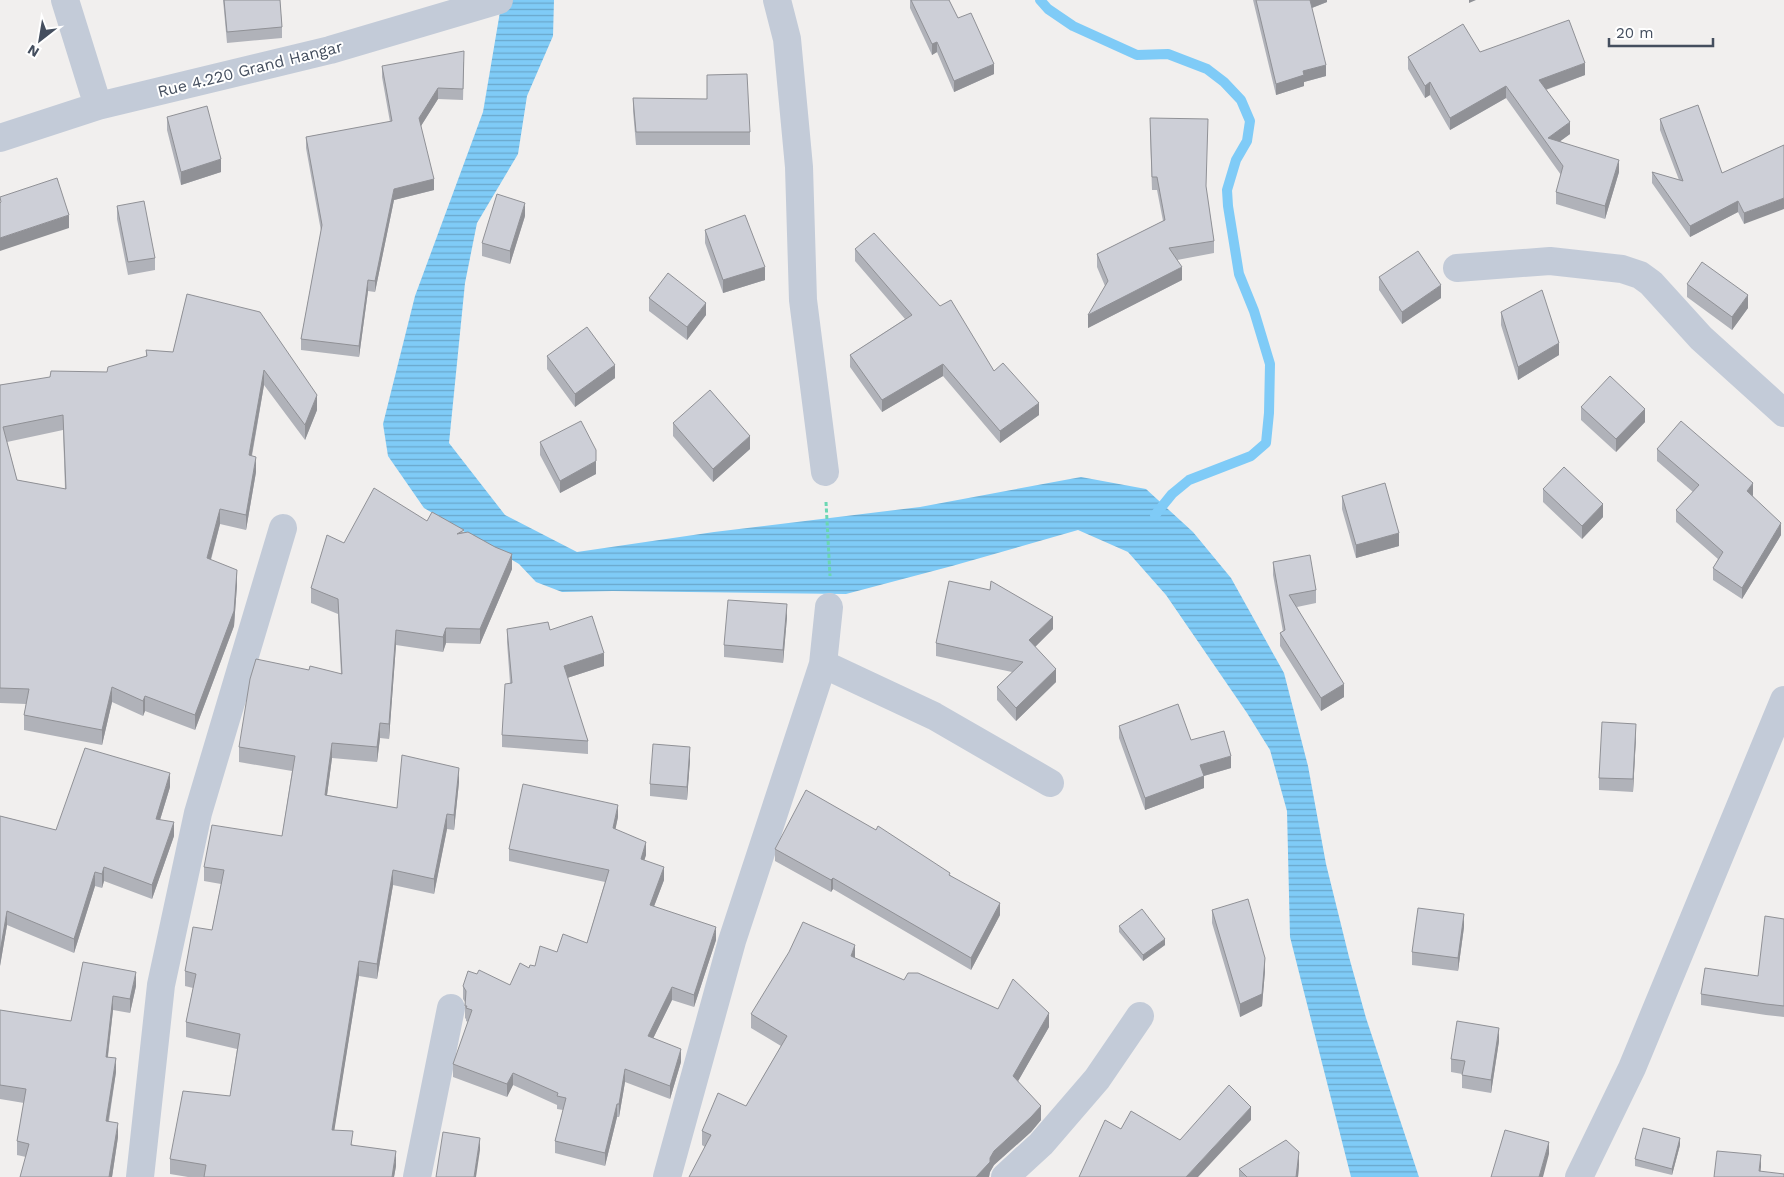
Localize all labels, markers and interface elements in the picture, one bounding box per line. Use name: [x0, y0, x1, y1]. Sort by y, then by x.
north arrow: [15, 15, 65, 65]
scale bar: [1609, 15, 1713, 47]
text: 20 m: [1616, 24, 1654, 42]
street label: Rue 4.220 Grand Hangar: [156, 37, 345, 101]
text: N: [25, 42, 42, 61]

